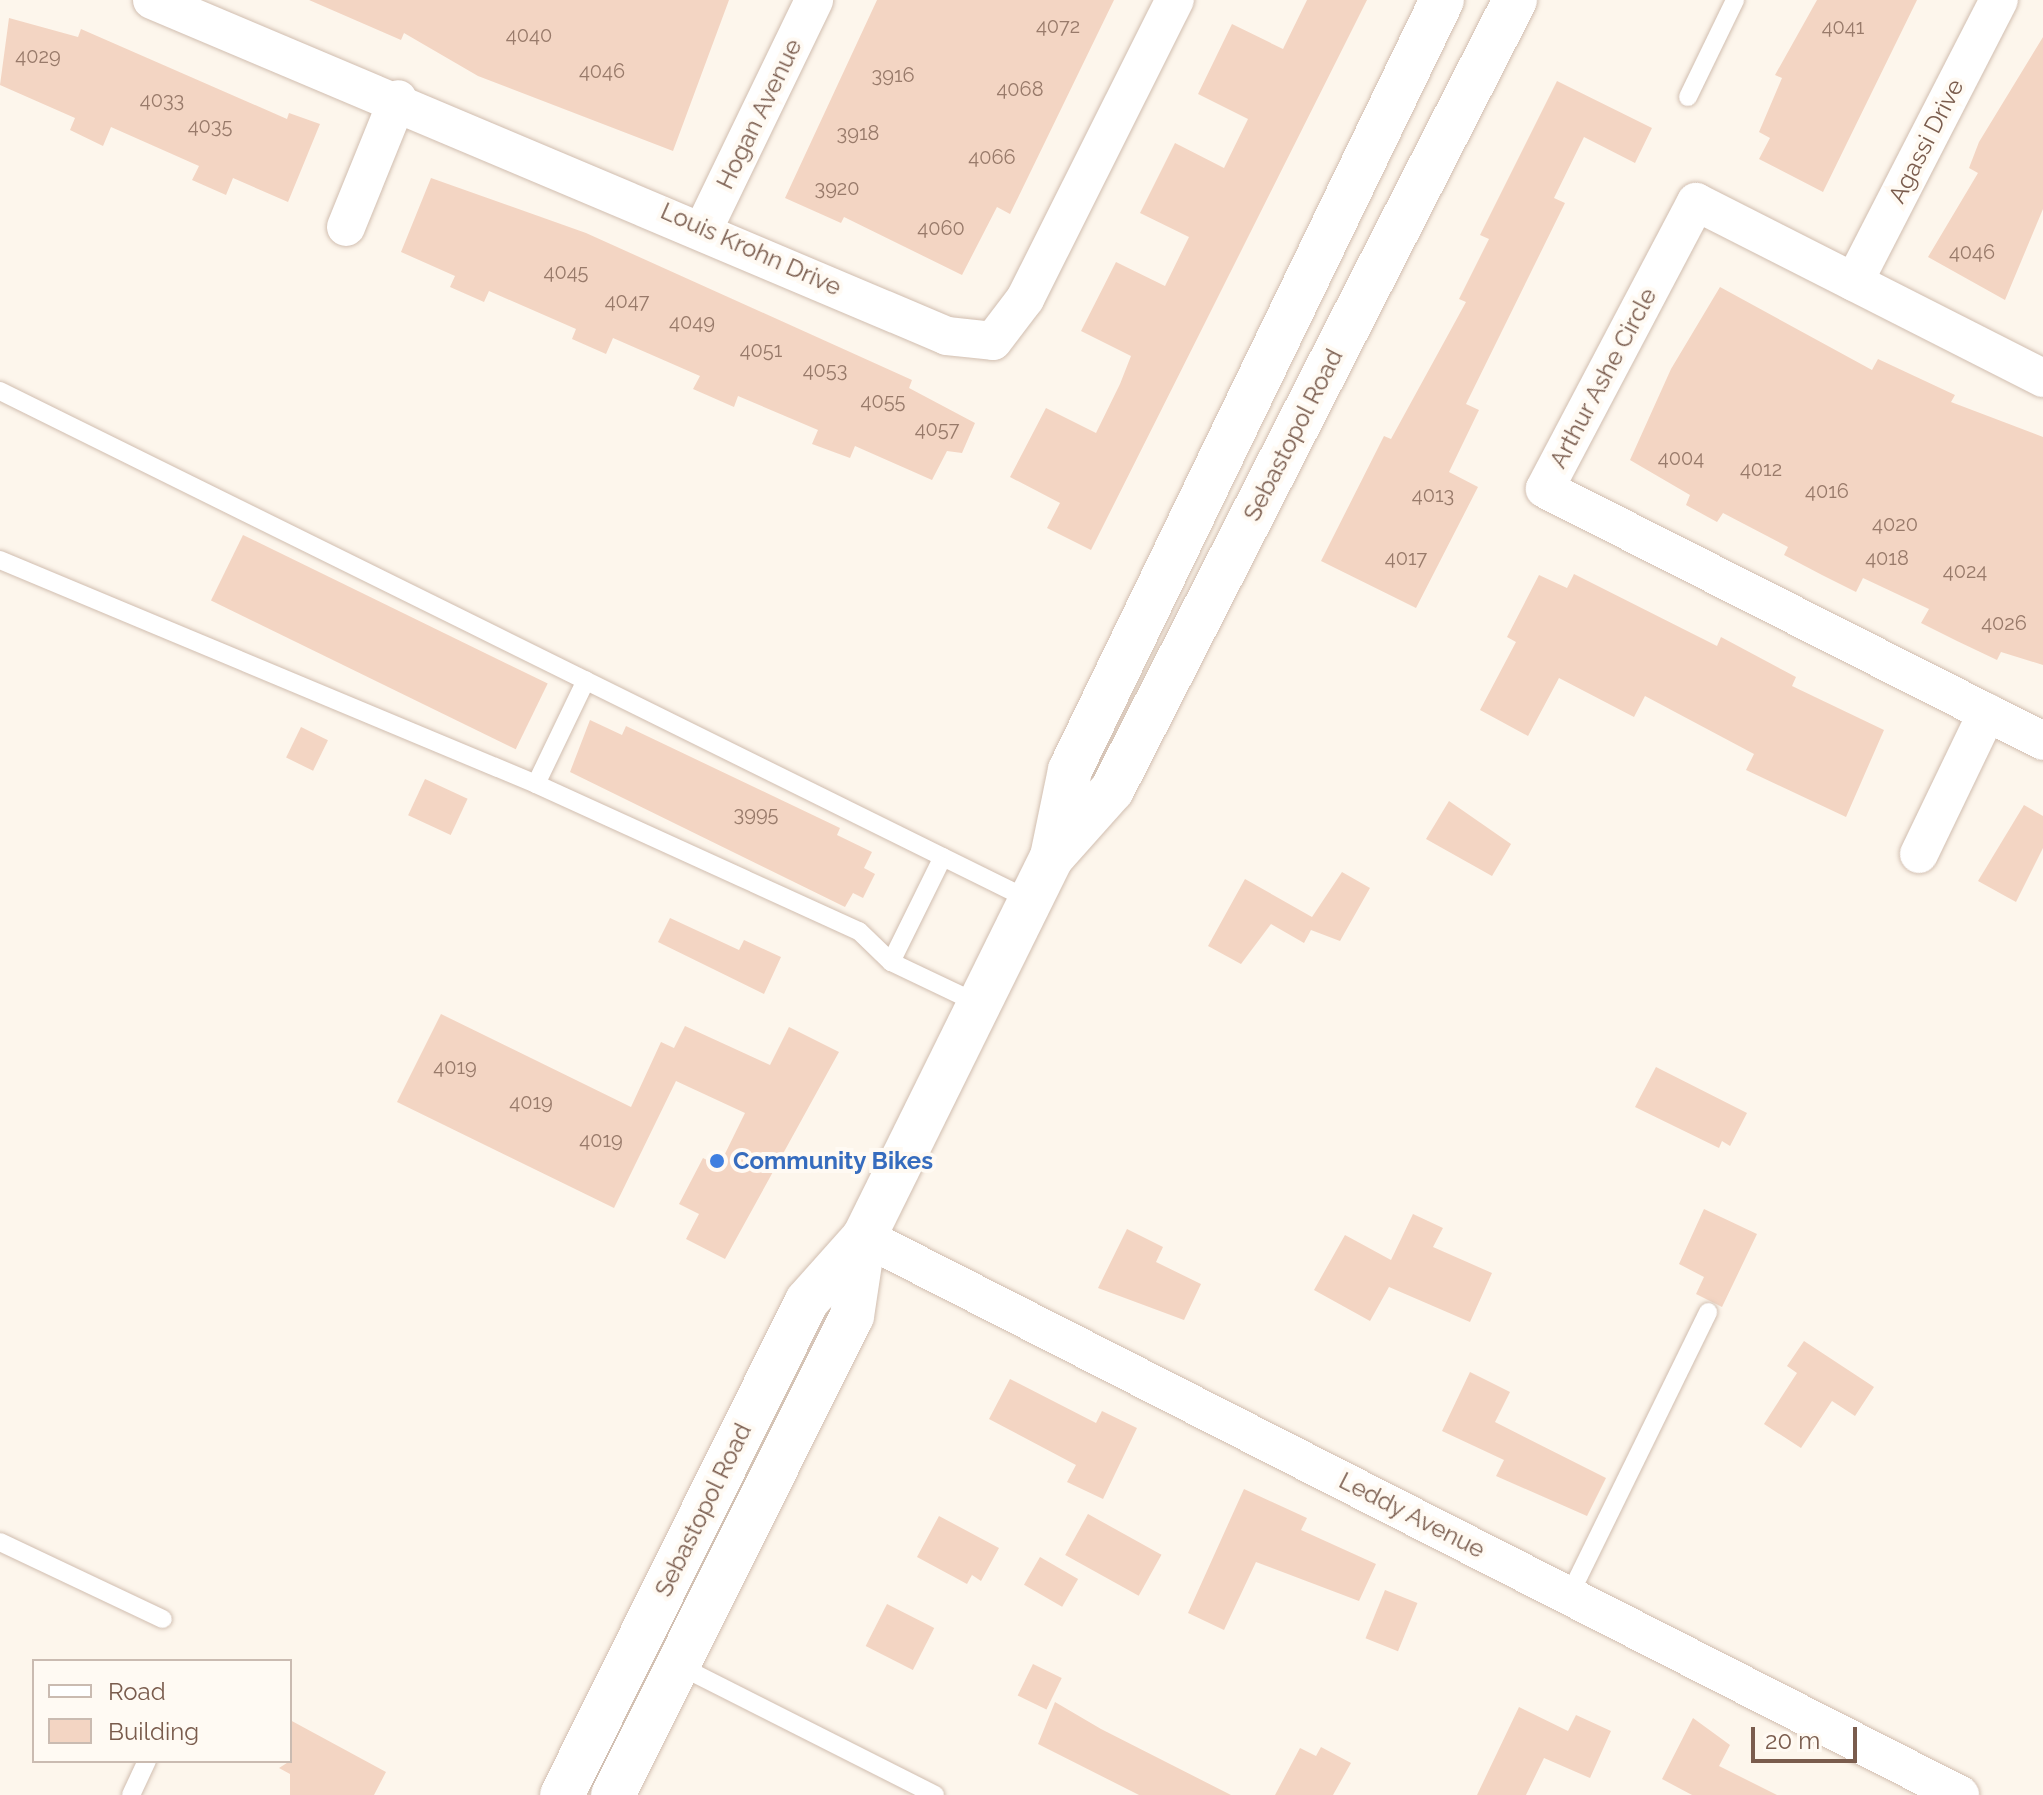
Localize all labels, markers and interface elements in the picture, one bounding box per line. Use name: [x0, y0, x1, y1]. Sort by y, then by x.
house number: 4072: [1036, 14, 1080, 38]
house number: 4041: [1822, 15, 1864, 39]
house number: 4040: [506, 23, 552, 47]
street label: Hogan Avenue: [710, 34, 808, 194]
house number: 4029: [15, 44, 61, 68]
house number: 4046: [579, 59, 625, 83]
house number: 3916: [871, 63, 915, 87]
street label: Agassi Drive: [1882, 74, 1970, 208]
house number: 4068: [996, 77, 1044, 101]
house number: 4033: [140, 88, 184, 112]
house number: 4035: [188, 114, 232, 138]
house number: 3918: [837, 121, 879, 145]
house number: 4066: [968, 145, 1016, 169]
house number: 3920: [814, 176, 860, 200]
street label: Louis Krohn Drive: [656, 196, 846, 302]
house number: 4060: [917, 216, 965, 240]
house number: 4046: [1949, 240, 1995, 264]
house number: 4045: [544, 260, 588, 284]
street label: Arthur Ashe Circle: [1543, 283, 1663, 473]
house number: 4047: [605, 289, 649, 313]
house number: 4049: [669, 310, 715, 334]
house number: 4051: [740, 338, 782, 362]
street label: Sebastopol Road: [1237, 344, 1349, 526]
house number: 4053: [803, 358, 847, 382]
house number: 4055: [861, 389, 905, 413]
house number: 4057: [915, 417, 959, 441]
house number: 4004: [1658, 446, 1704, 470]
house number: 4012: [1740, 457, 1782, 481]
house number: 4016: [1805, 479, 1849, 503]
house number: 4013: [1412, 483, 1454, 507]
house number: 4020: [1872, 512, 1918, 536]
house number: 4017: [1385, 546, 1427, 570]
house number: 4018: [1865, 546, 1909, 570]
house number: 4024: [1943, 559, 1987, 583]
house number: 4026: [1981, 611, 2027, 635]
house number: 3995: [733, 802, 779, 826]
house number: 4019: [433, 1055, 477, 1079]
house number: 4019: [509, 1090, 553, 1114]
house number: 4019: [579, 1128, 623, 1152]
place label: Community Bikes: [733, 1147, 934, 1175]
marker: Community Bikes: [708, 1152, 726, 1170]
street label: Sebastopol Road: [649, 1419, 757, 1601]
street label: Leddy Avenue: [1334, 1466, 1490, 1564]
legend: [32, 1659, 292, 1763]
text: Road: [108, 1677, 166, 1706]
scale bar: [1755, 1711, 1861, 1761]
text: Building: [108, 1717, 199, 1746]
text: 20 m: [1765, 1726, 1820, 1755]

